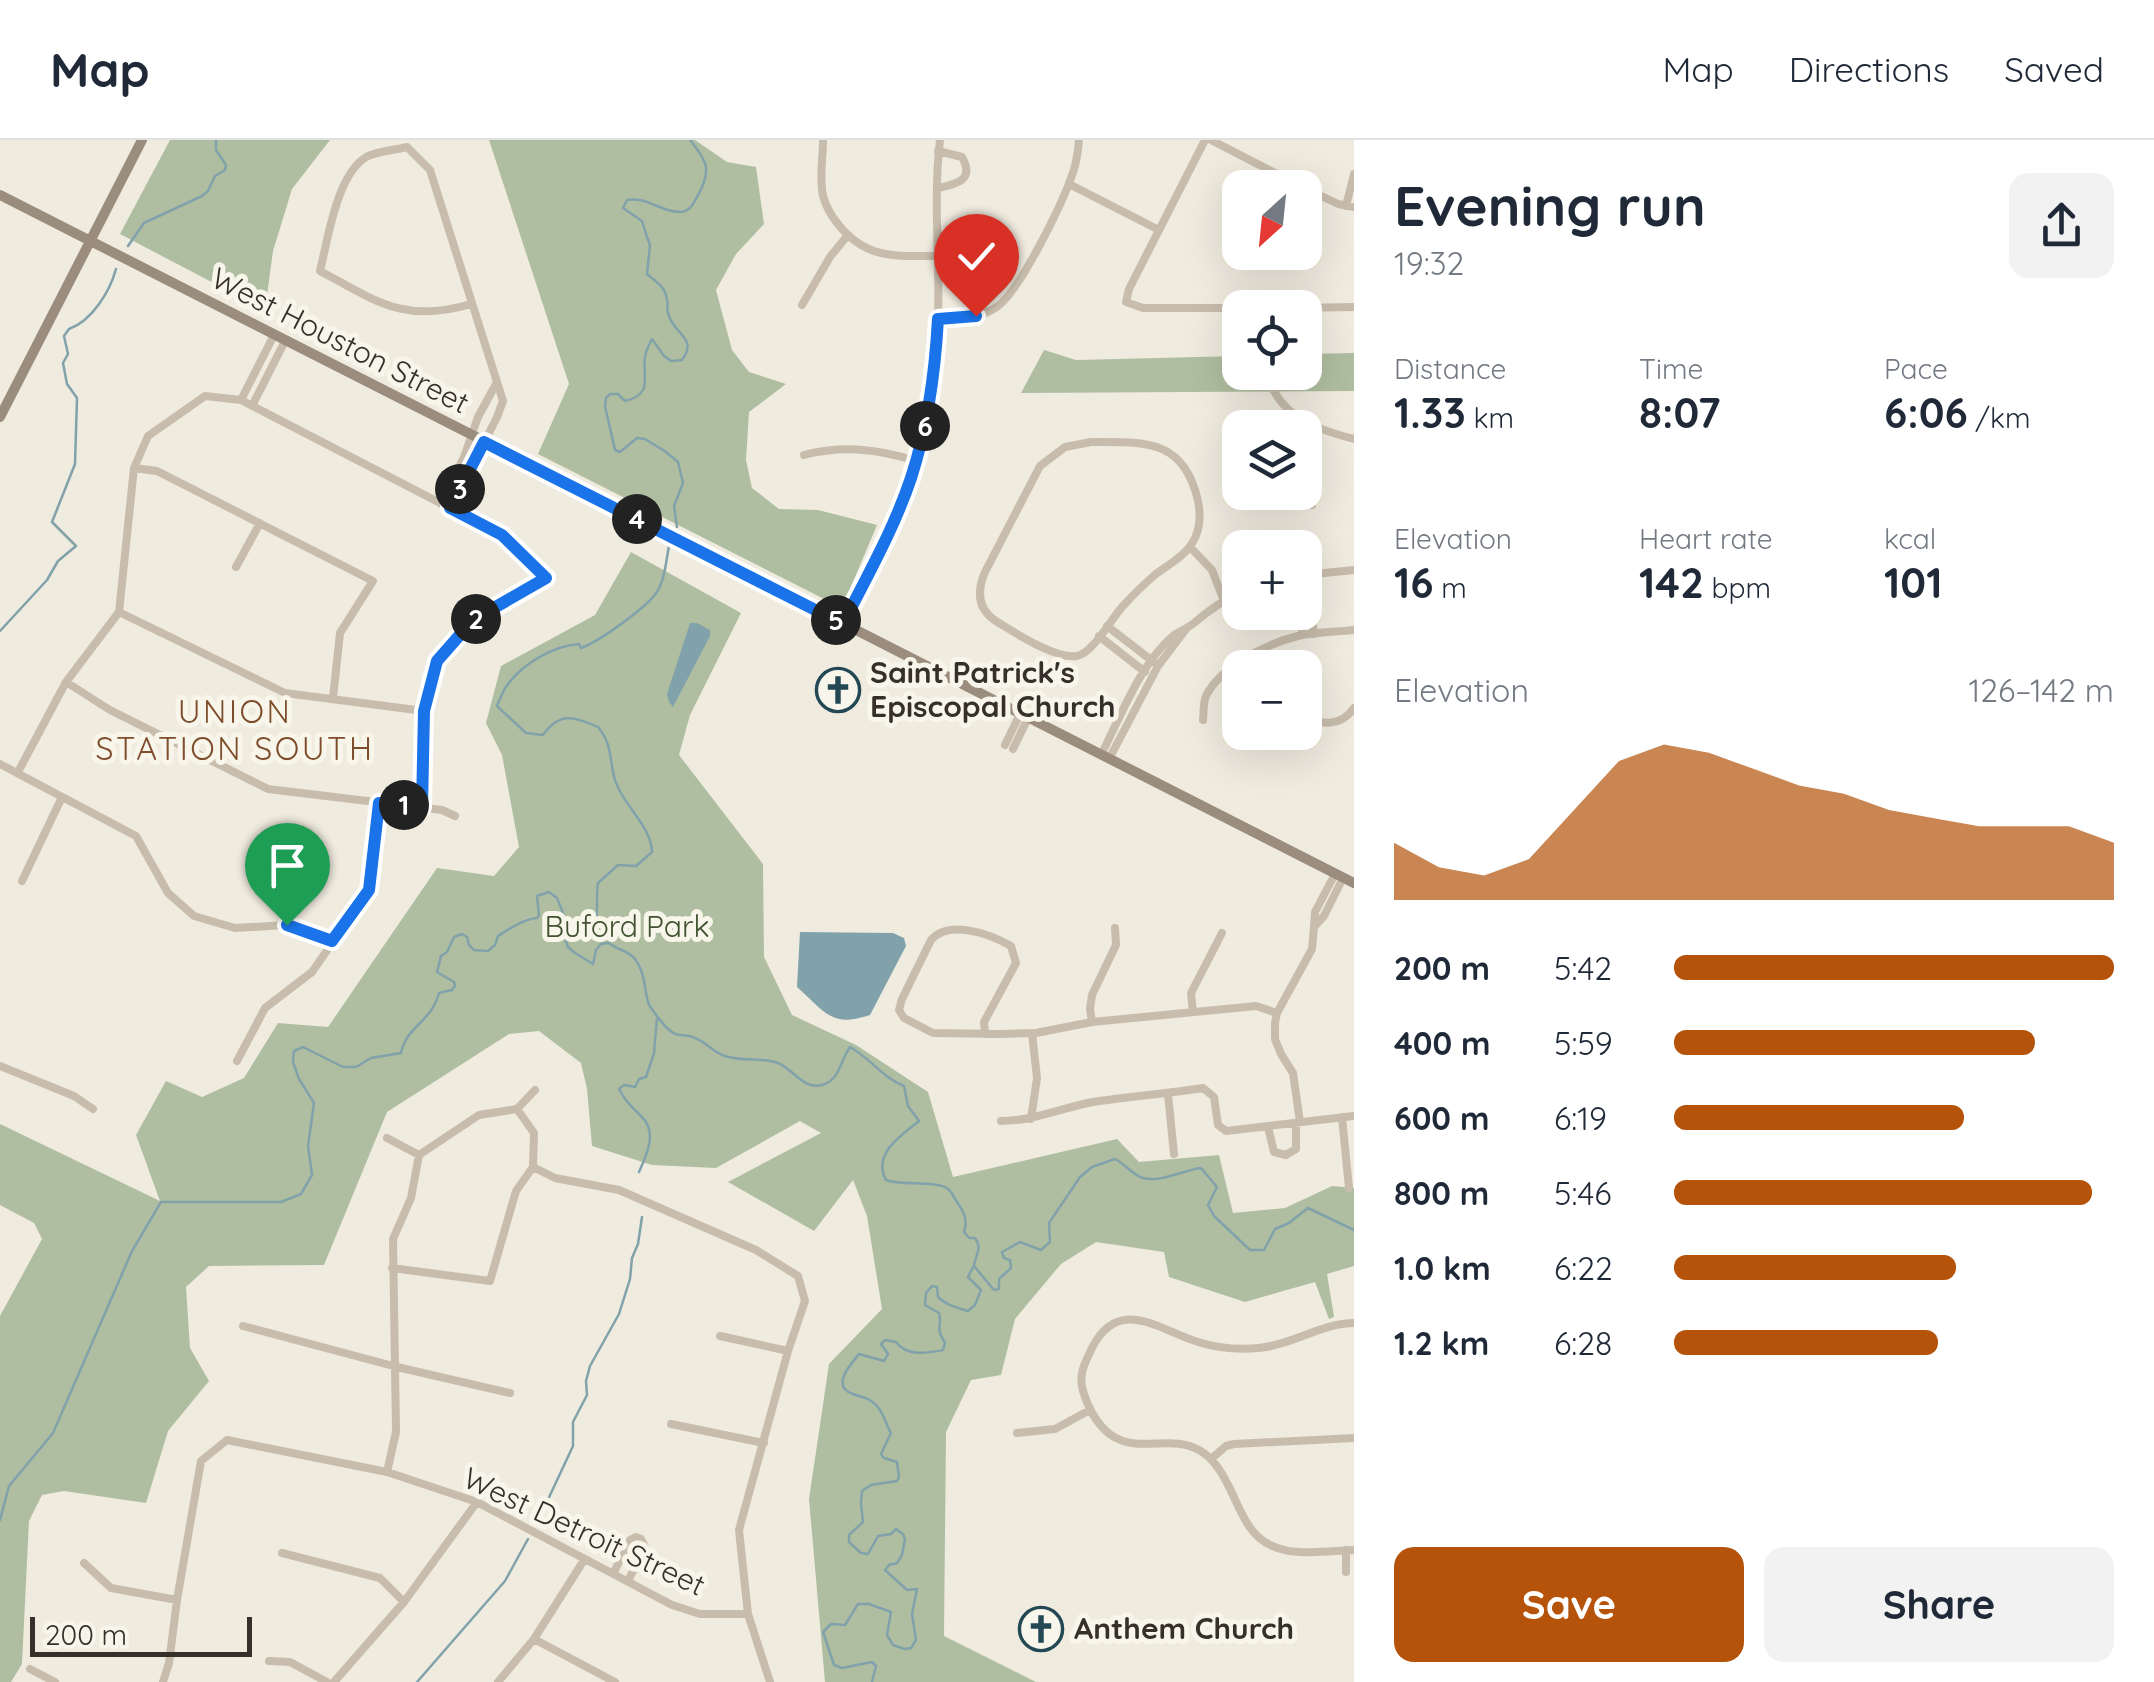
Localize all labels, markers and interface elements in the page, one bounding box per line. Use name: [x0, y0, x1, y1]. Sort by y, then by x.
text: Map: [50, 39, 150, 99]
text: Map: [1662, 47, 1734, 91]
text: Directions: [1789, 47, 1949, 91]
text: Saved: [2004, 47, 2104, 91]
north arrow: [1222, 170, 1322, 270]
map controls: [1222, 170, 1322, 750]
text: Evening run: [1394, 171, 1706, 240]
button: share: [2009, 173, 2114, 278]
pin: [934, 214, 1019, 317]
icon: check: [949, 229, 1004, 284]
text: 19:32: [1394, 243, 1464, 283]
street label: West Houston Street: [205, 259, 476, 422]
button: locate: [1222, 290, 1322, 390]
text: Distance: [1394, 351, 1506, 386]
text: Time: [1639, 351, 1703, 386]
text: Pace: [1884, 351, 1948, 386]
text: 1.33: [1394, 386, 1466, 439]
text: 8:07: [1639, 386, 1721, 439]
text: 6:06: [1884, 386, 1968, 439]
text: km: [1466, 400, 1514, 435]
text: /km: [1968, 400, 2031, 435]
pin: 6: [900, 401, 950, 451]
text: 6: [917, 408, 933, 443]
button: layers: [1222, 410, 1322, 510]
pin: 3: [435, 464, 485, 514]
text: 3: [452, 471, 468, 506]
pin: 4: [612, 494, 662, 544]
text: 4: [629, 501, 645, 536]
text: Elevation: [1394, 521, 1512, 556]
text: Heart rate: [1639, 521, 1773, 556]
text: kcal: [1884, 521, 1936, 556]
button: +: [1222, 530, 1322, 630]
text: 16: [1394, 556, 1434, 609]
text: 142: [1639, 556, 1704, 609]
text: 101: [1884, 556, 1942, 609]
text: m: [1434, 570, 1467, 605]
text: bpm: [1704, 570, 1771, 605]
pin: 2: [451, 594, 501, 644]
pin: 5: [811, 595, 861, 645]
text: 2: [468, 601, 484, 636]
text: 5: [828, 602, 844, 637]
button: −: [1222, 650, 1322, 750]
place label: Saint Patrick's Episcopal Church: [870, 653, 1116, 725]
church icon: Saint Patrick's Episcopal Church: [815, 667, 861, 713]
text: Elevation: [1394, 670, 1529, 710]
text: 126–142 m: [1969, 670, 2114, 710]
district label: UNION STATION SOUTH: [96, 691, 374, 768]
pin: 1: [379, 780, 429, 830]
text: 1: [399, 787, 409, 822]
pin: [245, 823, 330, 926]
icon: arrive: [260, 838, 315, 893]
park label: Buford Park: [544, 907, 710, 945]
text: 200 m: [1394, 948, 1490, 988]
text: 5:42: [1554, 948, 1612, 988]
text: 400 m: [1394, 1023, 1491, 1063]
text: 5:59: [1554, 1023, 1613, 1063]
text: 600 m: [1394, 1098, 1489, 1138]
text: 6:19: [1554, 1098, 1607, 1138]
text: 800 m: [1394, 1173, 1489, 1213]
text: 5:46: [1554, 1173, 1612, 1213]
text: 1.0 km: [1394, 1248, 1491, 1288]
text: 6:22: [1554, 1248, 1613, 1288]
text: 1.2 km: [1394, 1323, 1489, 1363]
text: 6:28: [1554, 1323, 1612, 1363]
street label: West Detroit Street: [457, 1458, 711, 1604]
button: Save: [1394, 1547, 1744, 1662]
button: Share: [1764, 1547, 2114, 1662]
church icon: Anthem Church: [1018, 1606, 1064, 1652]
place label: Anthem Church: [1074, 1609, 1294, 1647]
scale bar: [30, 1612, 252, 1656]
text: 200 m: [45, 1617, 127, 1652]

